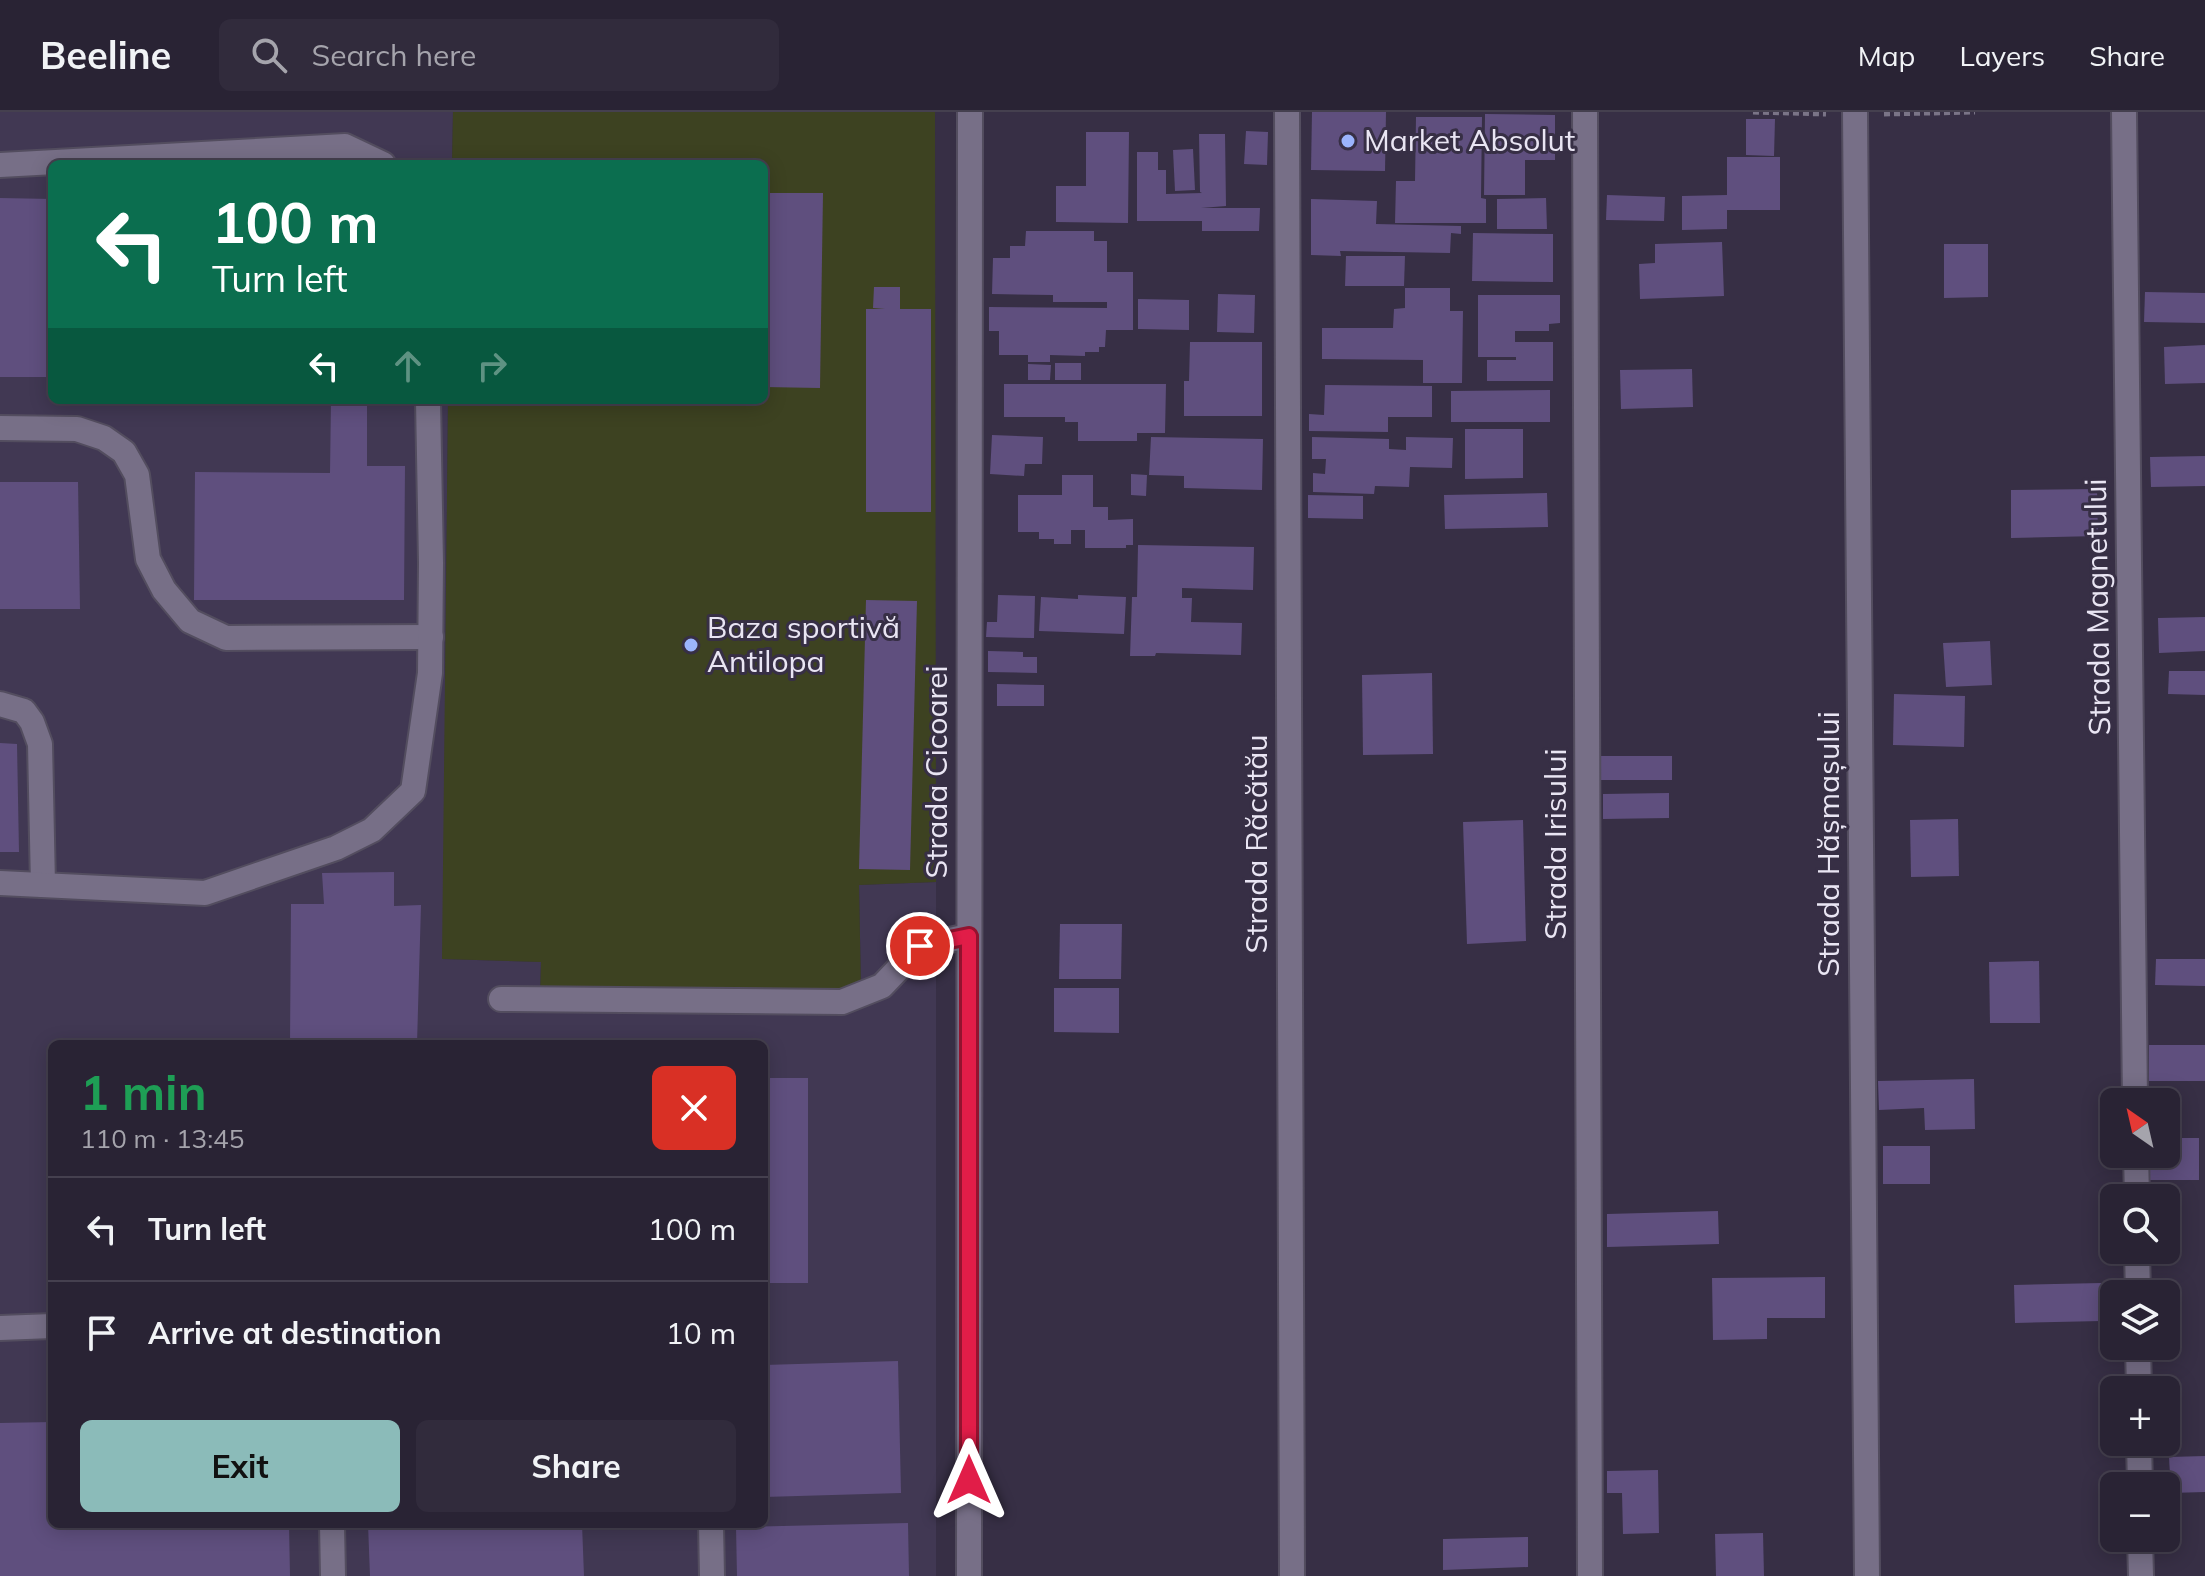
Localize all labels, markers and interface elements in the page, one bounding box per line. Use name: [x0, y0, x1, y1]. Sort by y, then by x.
search box: [219, 19, 779, 91]
text: Beeline: [40, 31, 171, 79]
icon: search: [247, 33, 291, 77]
text: Search here: [311, 36, 476, 74]
text: Map: [1858, 38, 1915, 73]
text: Layers: [1959, 38, 2045, 73]
text: Share: [2089, 38, 2165, 73]
place label: Market Absolut: [1364, 121, 1575, 159]
marker: Market Absolut: [1339, 132, 1357, 150]
text: 100 m: [212, 187, 379, 257]
icon: left: [80, 192, 184, 296]
text: Turn left: [212, 256, 348, 301]
icon: left: [302, 344, 346, 388]
icon: ahead: [386, 344, 430, 388]
icon: right: [470, 344, 514, 388]
street label: Strada Magnetului: [2076, 478, 2118, 736]
place label: Baza sportivă Antilopa: [707, 608, 900, 680]
marker: Baza sportivă Antilopa: [682, 636, 700, 654]
street label: Strada Cicoarei: [917, 665, 955, 879]
street label: Strada Hășmașului: [1809, 711, 1847, 977]
street label: Strada Răcătău: [1237, 734, 1275, 954]
street label: Strada Irisului: [1536, 748, 1574, 940]
pin: [886, 912, 954, 980]
icon: arrive: [898, 924, 942, 968]
text: 1 min: [80, 1062, 207, 1122]
button: close: [652, 1066, 736, 1150]
north arrow: [2100, 1088, 2180, 1168]
map controls: [2100, 1088, 2180, 1552]
text: 110 m · 13:45: [80, 1122, 244, 1155]
button: search: [2100, 1184, 2180, 1264]
icon: left: [80, 1207, 124, 1251]
text: Turn left: [148, 1210, 266, 1248]
text: 100 m: [648, 1210, 736, 1248]
button: layers: [2100, 1280, 2180, 1360]
icon: arrive: [80, 1311, 124, 1355]
text: Arrive at destination: [148, 1314, 442, 1352]
text: 10 m: [666, 1314, 736, 1352]
button: +: [2100, 1376, 2180, 1456]
button: Exit: [80, 1420, 400, 1512]
button: Share: [416, 1420, 736, 1512]
position arrow: [927, 1438, 1011, 1522]
button: −: [2100, 1472, 2180, 1552]

